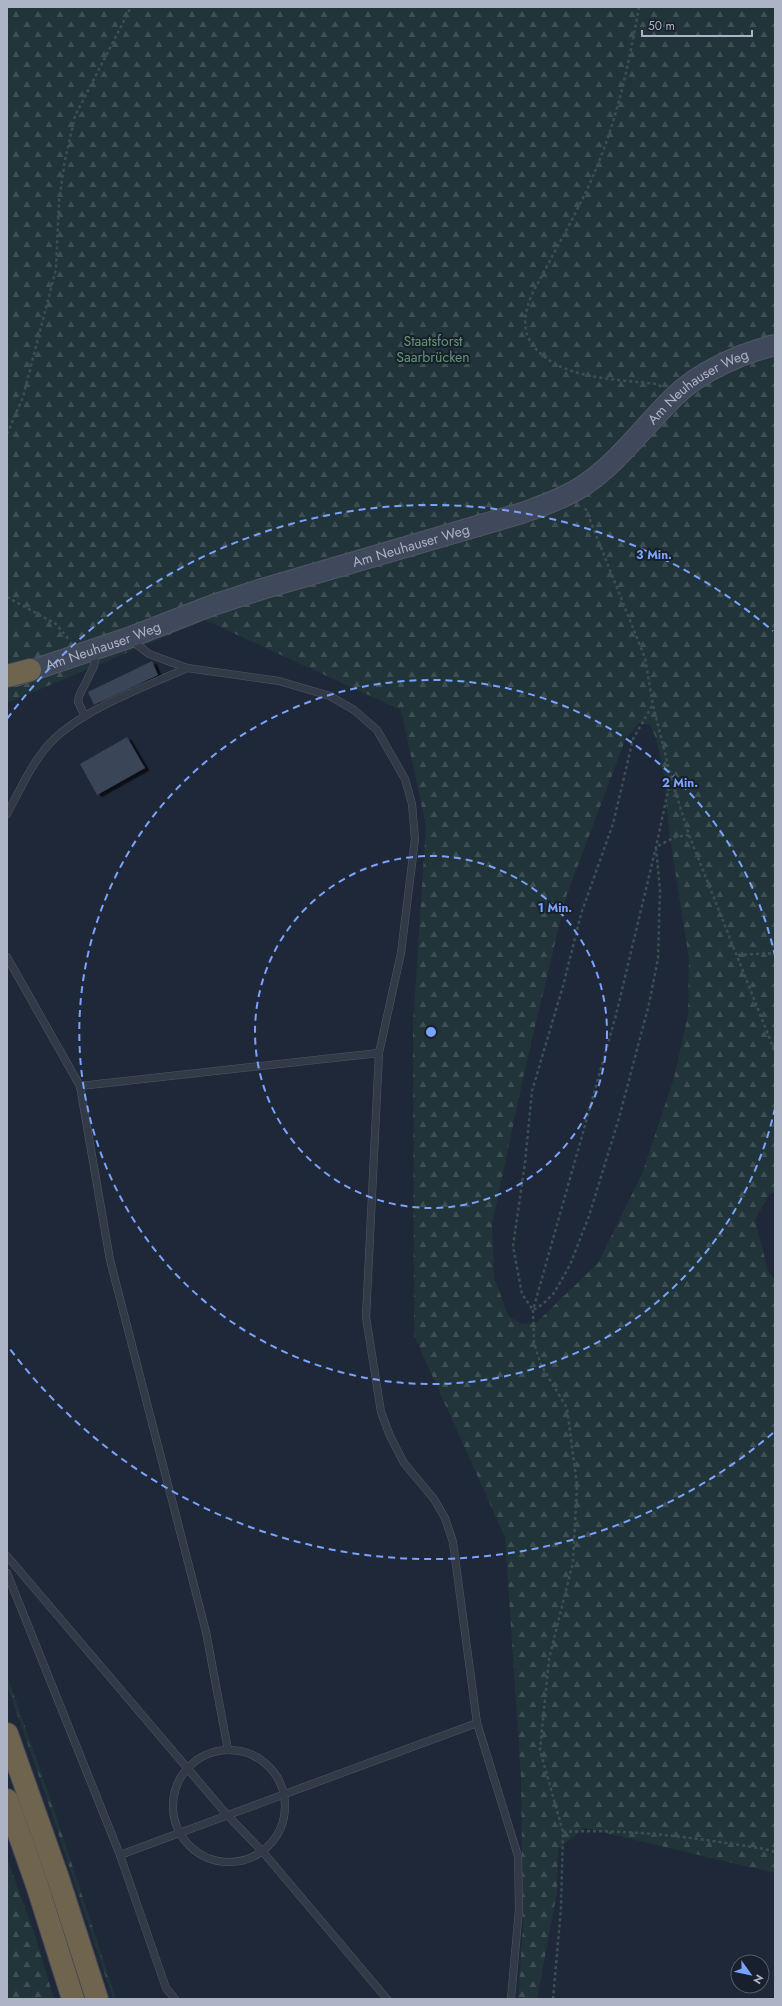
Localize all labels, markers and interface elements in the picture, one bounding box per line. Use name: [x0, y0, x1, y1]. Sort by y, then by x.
scale bar: [642, 12, 752, 38]
text: 50 m: [648, 17, 675, 35]
park label: Staatsforst Saarbrücken: [396, 331, 470, 367]
street label: Am Neuhauser Weg: [643, 344, 751, 429]
street label: Am Neuhauser Weg: [350, 519, 472, 572]
text: 3 Min.: [636, 546, 672, 564]
street label: Am Neuhauser Weg: [43, 616, 164, 675]
text: 2 Min.: [662, 774, 698, 792]
text: 1 Min.: [538, 899, 572, 917]
centre of rings: [424, 1025, 438, 1039]
north arrow: [730, 1954, 770, 1994]
text: N: [749, 1971, 767, 1987]

